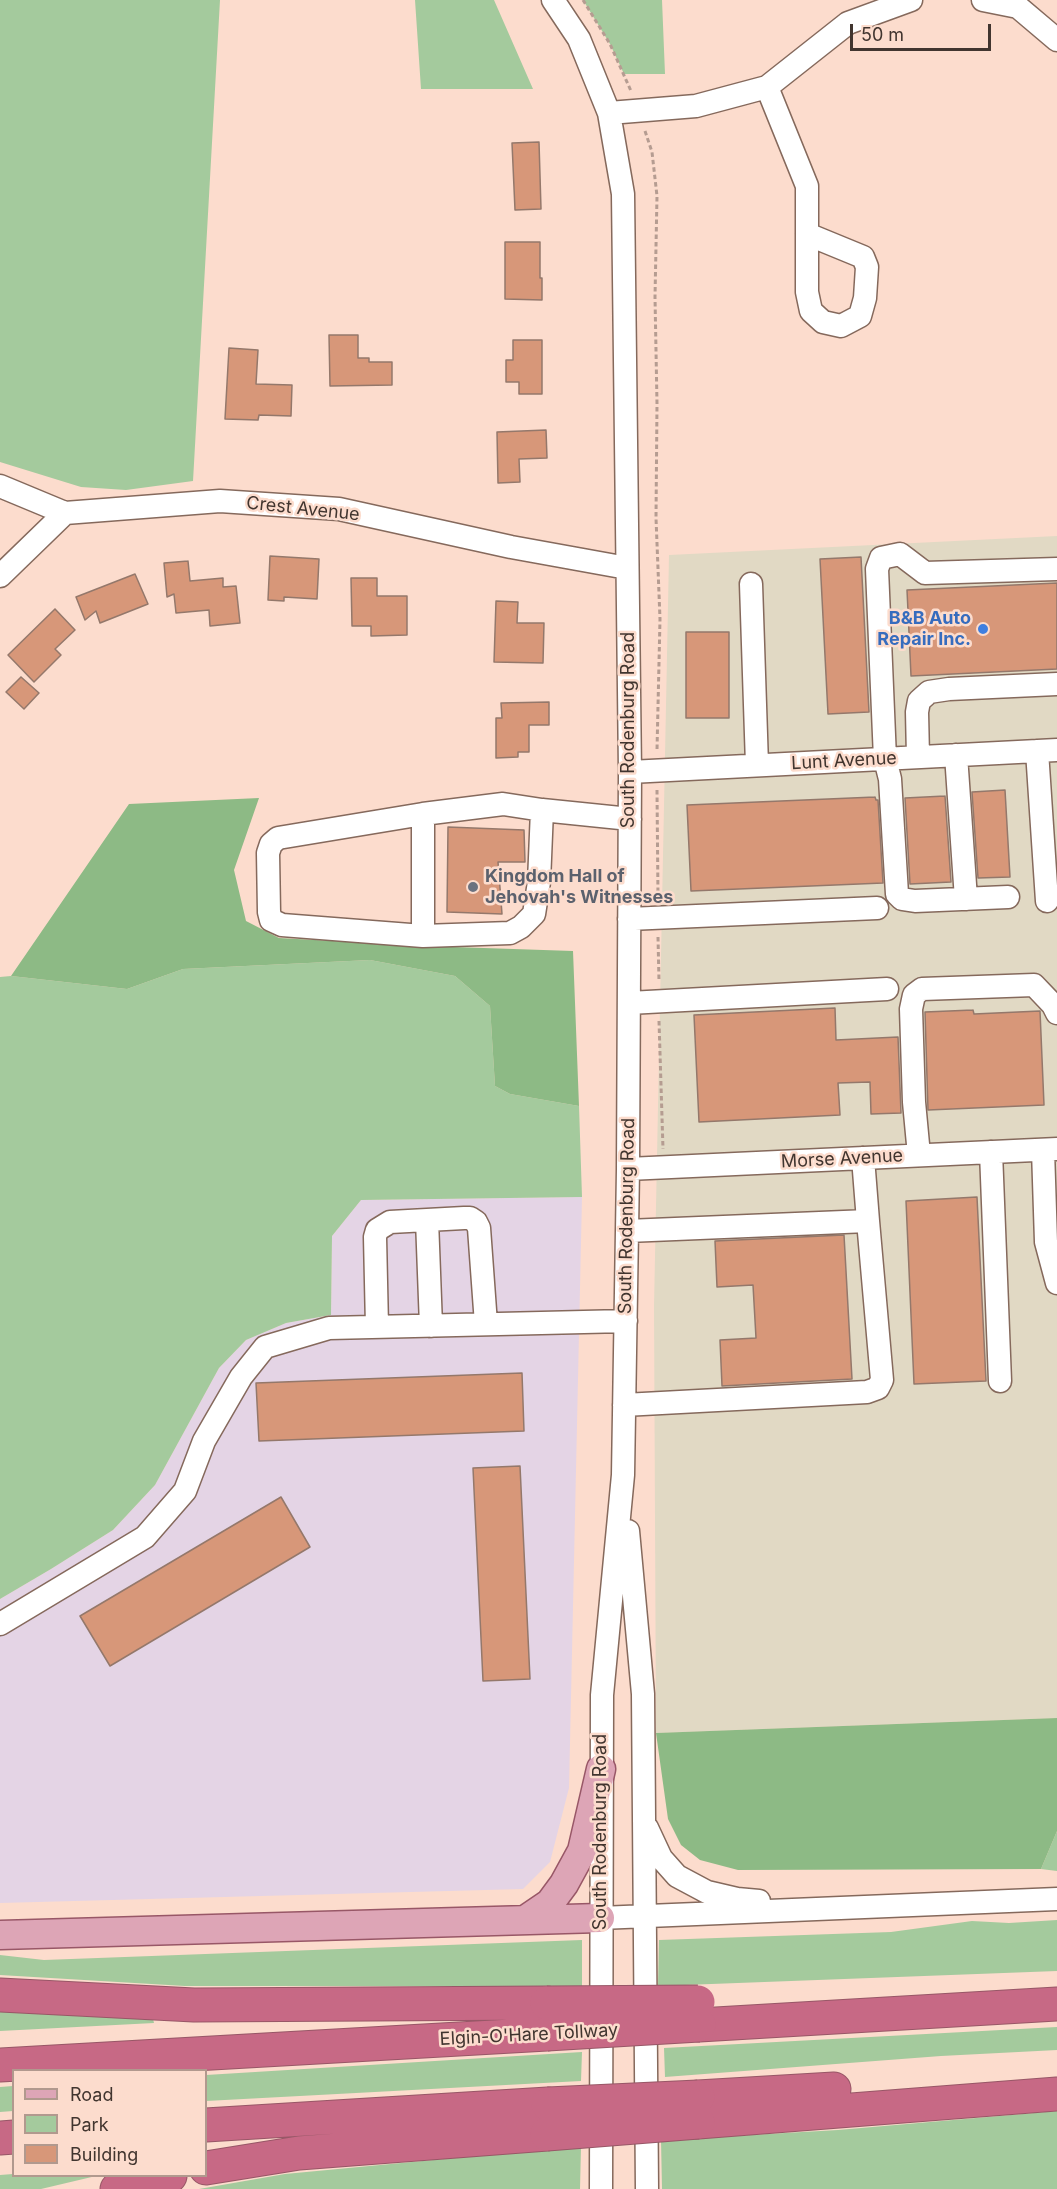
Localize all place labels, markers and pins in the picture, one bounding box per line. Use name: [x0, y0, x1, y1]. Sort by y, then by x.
place label: B&B Auto Repair Inc.: [877, 608, 971, 650]
marker: B&B Auto Repair Inc.: [976, 622, 990, 636]
place label: Kingdom Hall of Jehovah's Witnesses: [485, 866, 673, 908]
marker: Kingdom Hall of Jehovah's Witnesses: [466, 880, 480, 894]

